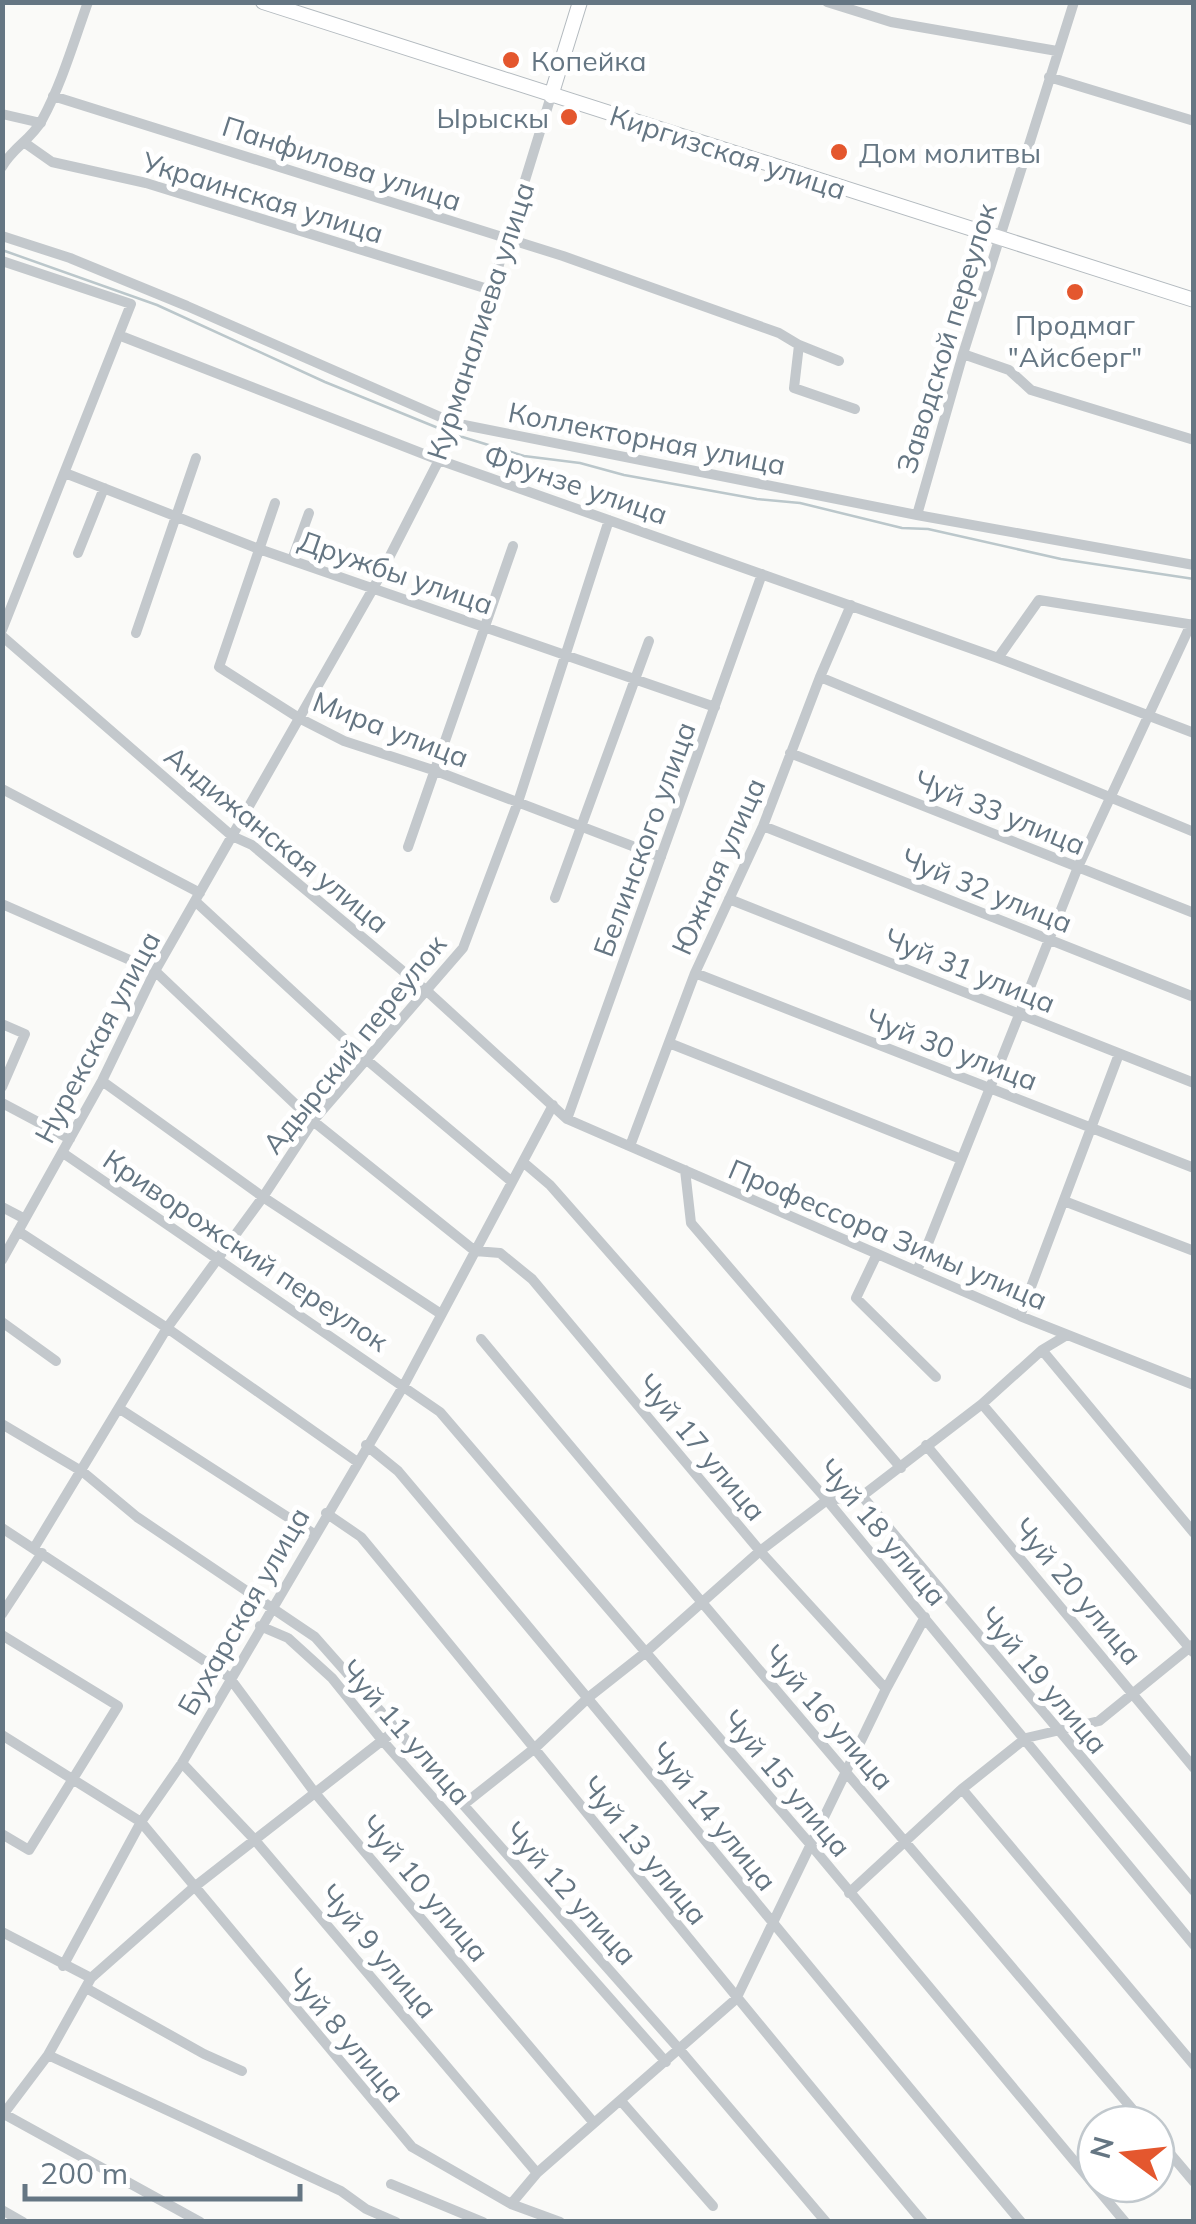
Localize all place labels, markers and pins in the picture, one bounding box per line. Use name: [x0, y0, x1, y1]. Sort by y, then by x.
place label: Копейка: [531, 43, 646, 78]
marker: Копейка: [500, 49, 522, 71]
place label: Ырыскы: [437, 100, 549, 135]
marker: Ырыскы: [558, 106, 580, 128]
place label: Дом молитвы: [859, 135, 1041, 170]
marker: Дом молитвы: [828, 141, 850, 163]
marker: Продмаг "Айсберг": [1064, 281, 1086, 303]
place label: Продмаг "Айсберг": [1008, 307, 1142, 374]

